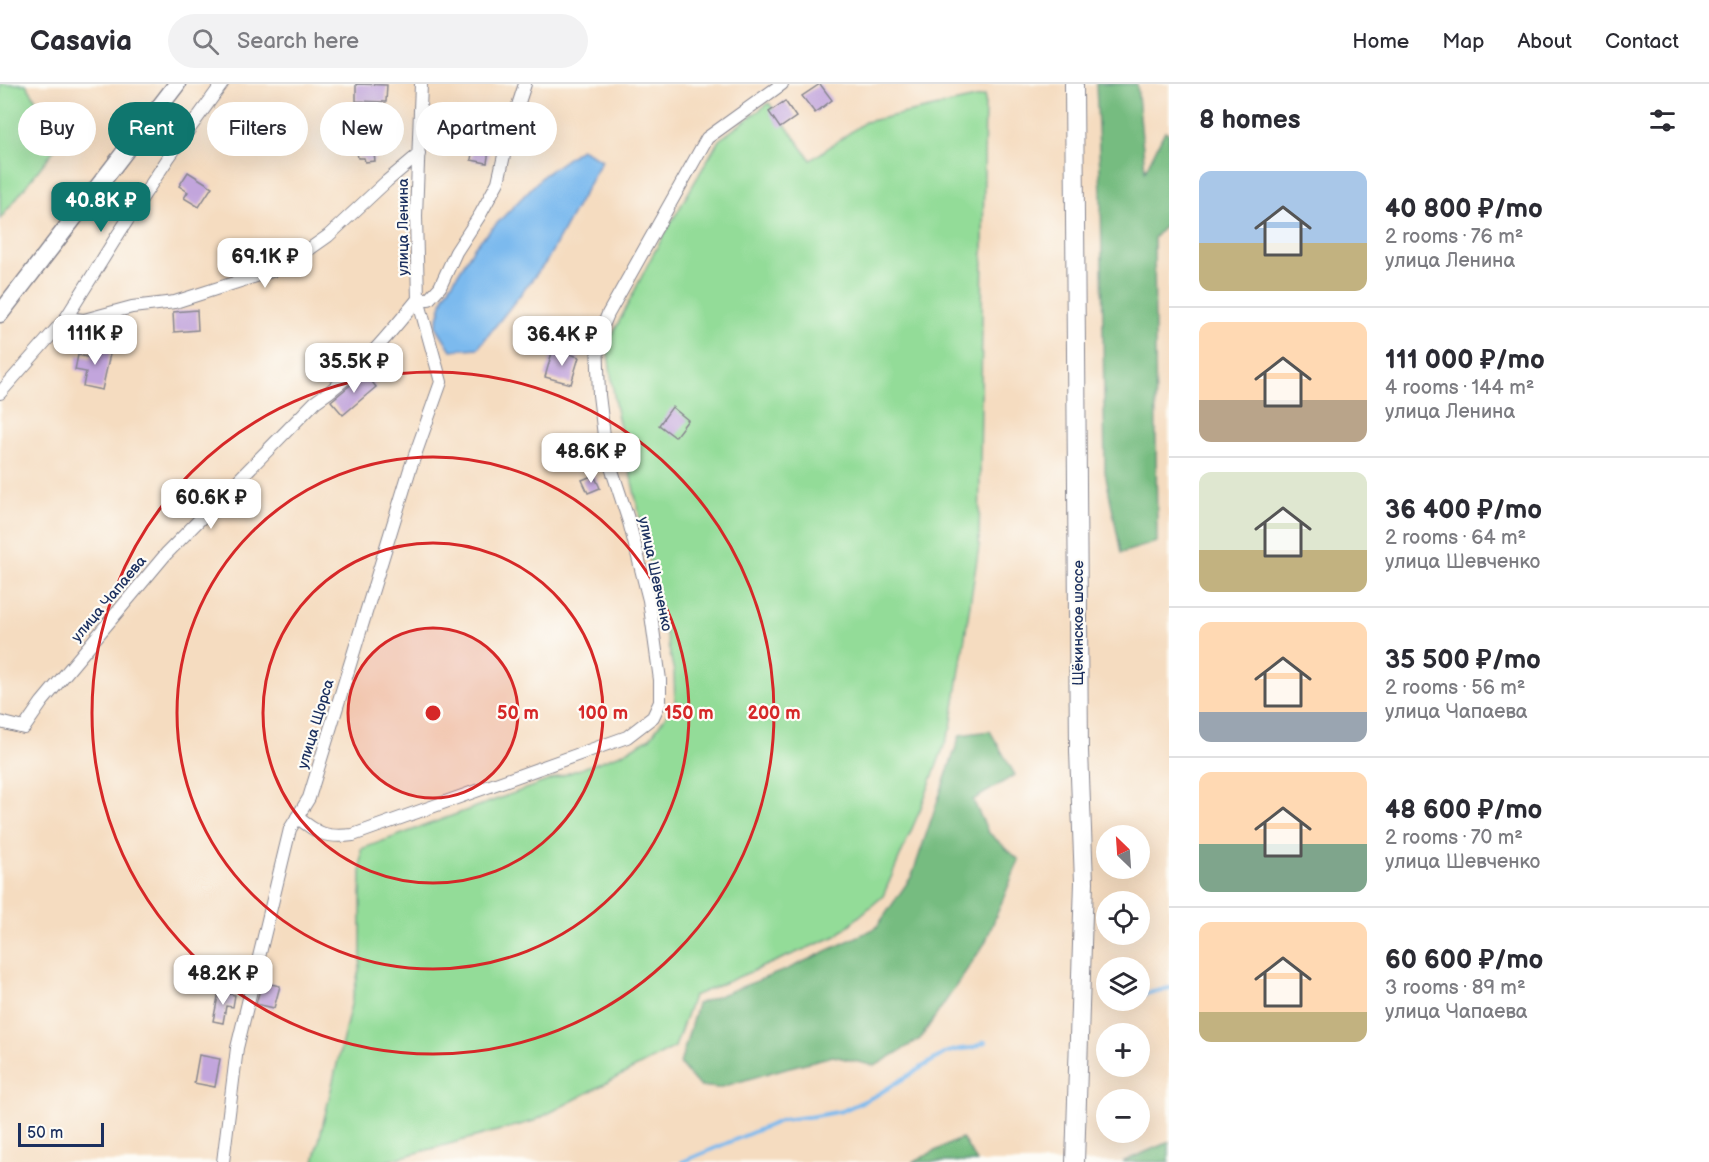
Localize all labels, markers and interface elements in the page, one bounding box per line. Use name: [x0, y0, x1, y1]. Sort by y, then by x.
search box: [168, 14, 588, 68]
text: Casavia: [30, 25, 132, 58]
icon: search: [189, 25, 222, 58]
text: Search here: [237, 28, 359, 55]
text: Home: [1352, 29, 1409, 54]
text: Map: [1442, 29, 1484, 54]
text: About: [1517, 29, 1572, 54]
text: Contact: [1605, 29, 1679, 54]
chip: Buy: [18, 102, 96, 156]
chip: Rent: [108, 102, 195, 156]
chip: Filters: [207, 102, 308, 156]
chip: New: [320, 102, 404, 156]
chip: Apartment: [416, 102, 557, 156]
icon: filters: [1646, 104, 1679, 137]
text: 8 homes: [1199, 105, 1301, 136]
street label: улица Ленина: [394, 178, 413, 276]
pin: 40.8K ₽: [46, 182, 156, 233]
text: 40.8K ₽: [65, 189, 137, 213]
text: 40 800 ₽/mo: [1385, 194, 1543, 225]
icon: home: [1247, 195, 1319, 267]
text: 2 rooms · 76 m²: [1385, 225, 1523, 249]
pin: 69.1K ₽: [210, 238, 320, 289]
text: 69.1K ₽: [231, 245, 299, 269]
text: улица Ленина: [1385, 249, 1515, 273]
pin: 111K ₽: [46, 315, 144, 366]
pin: 36.4K ₽: [507, 316, 617, 367]
text: 111K ₽: [67, 322, 123, 346]
text: 36.4K ₽: [527, 323, 597, 347]
pin: 35.5K ₽: [299, 343, 409, 394]
text: 111 000 ₽/mo: [1385, 345, 1545, 376]
icon: home: [1247, 346, 1319, 418]
text: 35.5K ₽: [319, 350, 389, 374]
text: 4 rooms · 144 m²: [1385, 376, 1534, 400]
text: улица Ленина: [1385, 400, 1515, 424]
pin: 48.6K ₽: [536, 433, 646, 484]
text: 48.6K ₽: [556, 440, 626, 464]
pin: 60.6K ₽: [156, 479, 266, 530]
text: 60.6K ₽: [175, 486, 247, 510]
text: 36 400 ₽/mo: [1385, 495, 1542, 526]
icon: home: [1247, 496, 1319, 568]
street label: улица Шевченко: [634, 515, 676, 633]
text: 2 rooms · 64 m²: [1385, 526, 1526, 550]
text: улица Шевченко: [1385, 550, 1540, 574]
street label: улица Чапаева: [67, 552, 151, 646]
street label: Щёкинское шоссе: [1069, 560, 1088, 686]
text: 35 500 ₽/mo: [1385, 645, 1541, 676]
icon: home: [1247, 646, 1319, 718]
text: 2 rooms · 56 m²: [1385, 676, 1525, 700]
street label: улица Щорса: [293, 677, 339, 771]
text: улица Чапаева: [1385, 700, 1528, 724]
centre of rings: [423, 703, 443, 723]
text: 50 m: [497, 703, 539, 724]
text: 100 m: [578, 703, 628, 724]
text: 150 m: [664, 703, 714, 724]
text: 200 m: [747, 703, 801, 724]
text: 48 600 ₽/mo: [1385, 795, 1542, 826]
icon: home: [1247, 796, 1319, 868]
north arrow: [1096, 825, 1150, 879]
map controls: [1096, 825, 1150, 1143]
text: 2 rooms · 70 m²: [1385, 826, 1523, 850]
text: улица Шевченко: [1385, 850, 1540, 874]
button: locate: [1096, 891, 1150, 945]
text: 60 600 ₽/mo: [1385, 945, 1543, 976]
icon: home: [1247, 946, 1319, 1018]
pin: 48.2K ₽: [168, 955, 278, 1006]
button: layers: [1096, 957, 1150, 1011]
text: 48.2K ₽: [188, 962, 258, 986]
text: 3 rooms · 89 m²: [1385, 976, 1526, 1000]
text: улица Чапаева: [1385, 1000, 1528, 1024]
button: +: [1096, 1023, 1150, 1077]
button: −: [1096, 1089, 1150, 1143]
scale bar: [18, 1120, 104, 1148]
text: 50 m: [27, 1124, 63, 1143]

